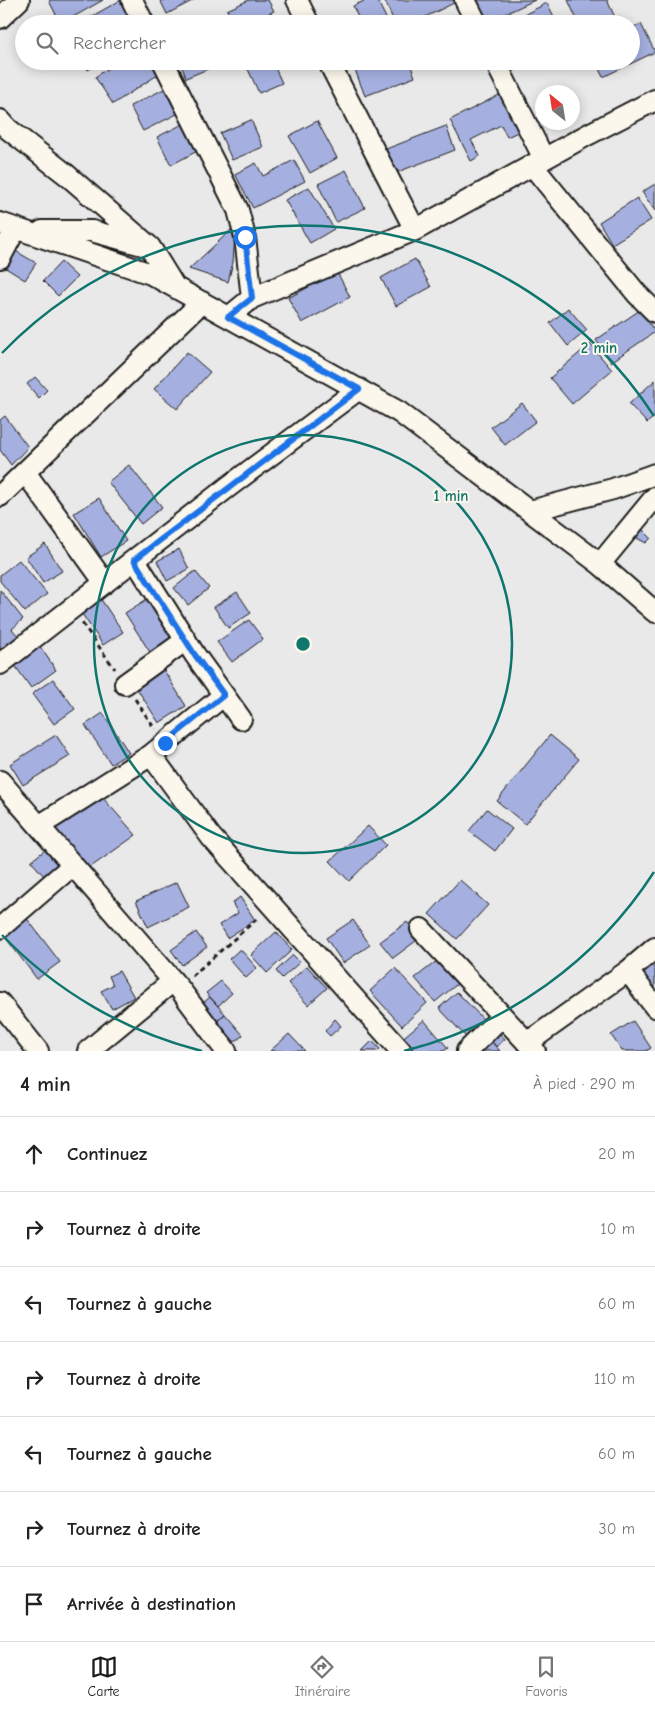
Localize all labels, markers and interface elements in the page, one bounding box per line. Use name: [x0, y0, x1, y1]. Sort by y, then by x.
search box: [15, 15, 640, 70]
icon: search: [33, 29, 61, 57]
text: Rechercher: [73, 32, 166, 54]
north arrow: [535, 85, 580, 130]
route start: [234, 226, 257, 249]
text: 2 min: [581, 339, 617, 357]
text: 1 min: [434, 487, 468, 505]
centre of rings: [294, 635, 312, 653]
route end: [154, 732, 177, 755]
text: 4 min: [20, 1072, 71, 1096]
text: À pied · 290 m: [533, 1075, 635, 1093]
icon: ahead: [20, 1140, 48, 1168]
text: Continuez: [67, 1143, 147, 1165]
text: 20 m: [598, 1145, 635, 1163]
icon: right: [20, 1215, 48, 1243]
text: Tournez à droite: [67, 1218, 201, 1240]
text: 10 m: [600, 1220, 635, 1238]
icon: left: [20, 1290, 48, 1318]
text: Tournez à gauche: [67, 1293, 212, 1315]
text: 60 m: [598, 1295, 635, 1313]
icon: right: [20, 1365, 48, 1393]
text: Tournez à droite: [67, 1368, 201, 1390]
text: 110 m: [594, 1370, 635, 1388]
icon: left: [20, 1440, 48, 1468]
text: Tournez à gauche: [67, 1443, 212, 1465]
text: 60 m: [598, 1445, 635, 1463]
icon: right: [20, 1515, 48, 1543]
text: Tournez à droite: [67, 1518, 201, 1540]
text: 30 m: [599, 1520, 635, 1538]
icon: arrive: [20, 1590, 48, 1618]
text: Arrivée à destination: [67, 1593, 236, 1615]
tab: Carte: [88, 1653, 120, 1700]
tab: Itinéraire: [295, 1653, 350, 1700]
tab: Favoris: [525, 1653, 567, 1700]

